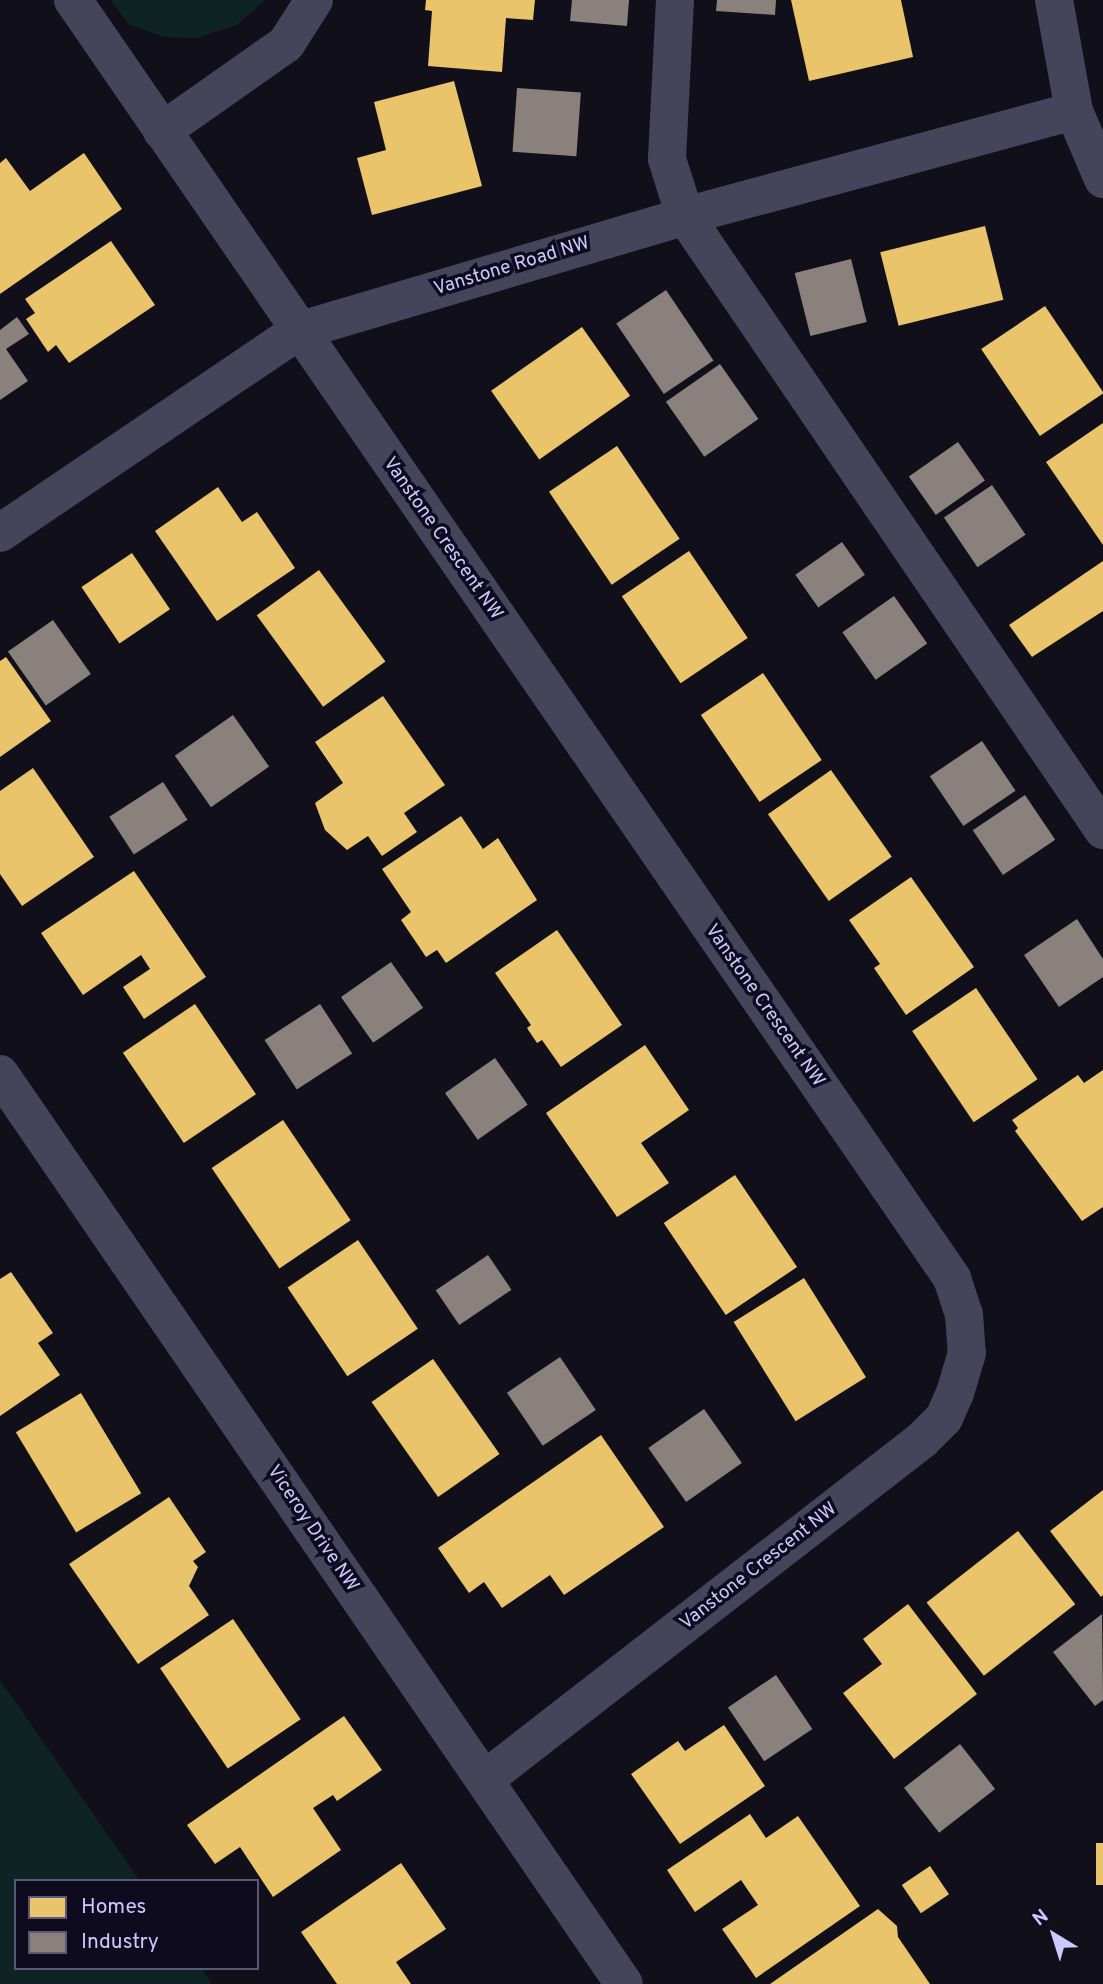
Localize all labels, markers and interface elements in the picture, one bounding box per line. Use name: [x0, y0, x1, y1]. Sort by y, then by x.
street label: Vanstone Road NW: [431, 232, 593, 302]
street label: Vanstone Crescent NW: [377, 453, 507, 625]
street label: Vanstone Crescent NW: [699, 920, 829, 1092]
street label: Viceroy Drive NW: [261, 1461, 363, 1597]
street label: Vanstone Crescent NW: [676, 1499, 842, 1635]
legend: [14, 1879, 259, 1970]
text: Homes: [81, 1894, 146, 1921]
north arrow: [1019, 1900, 1089, 1970]
text: N: [1028, 1905, 1054, 1932]
text: Industry: [81, 1929, 159, 1956]

